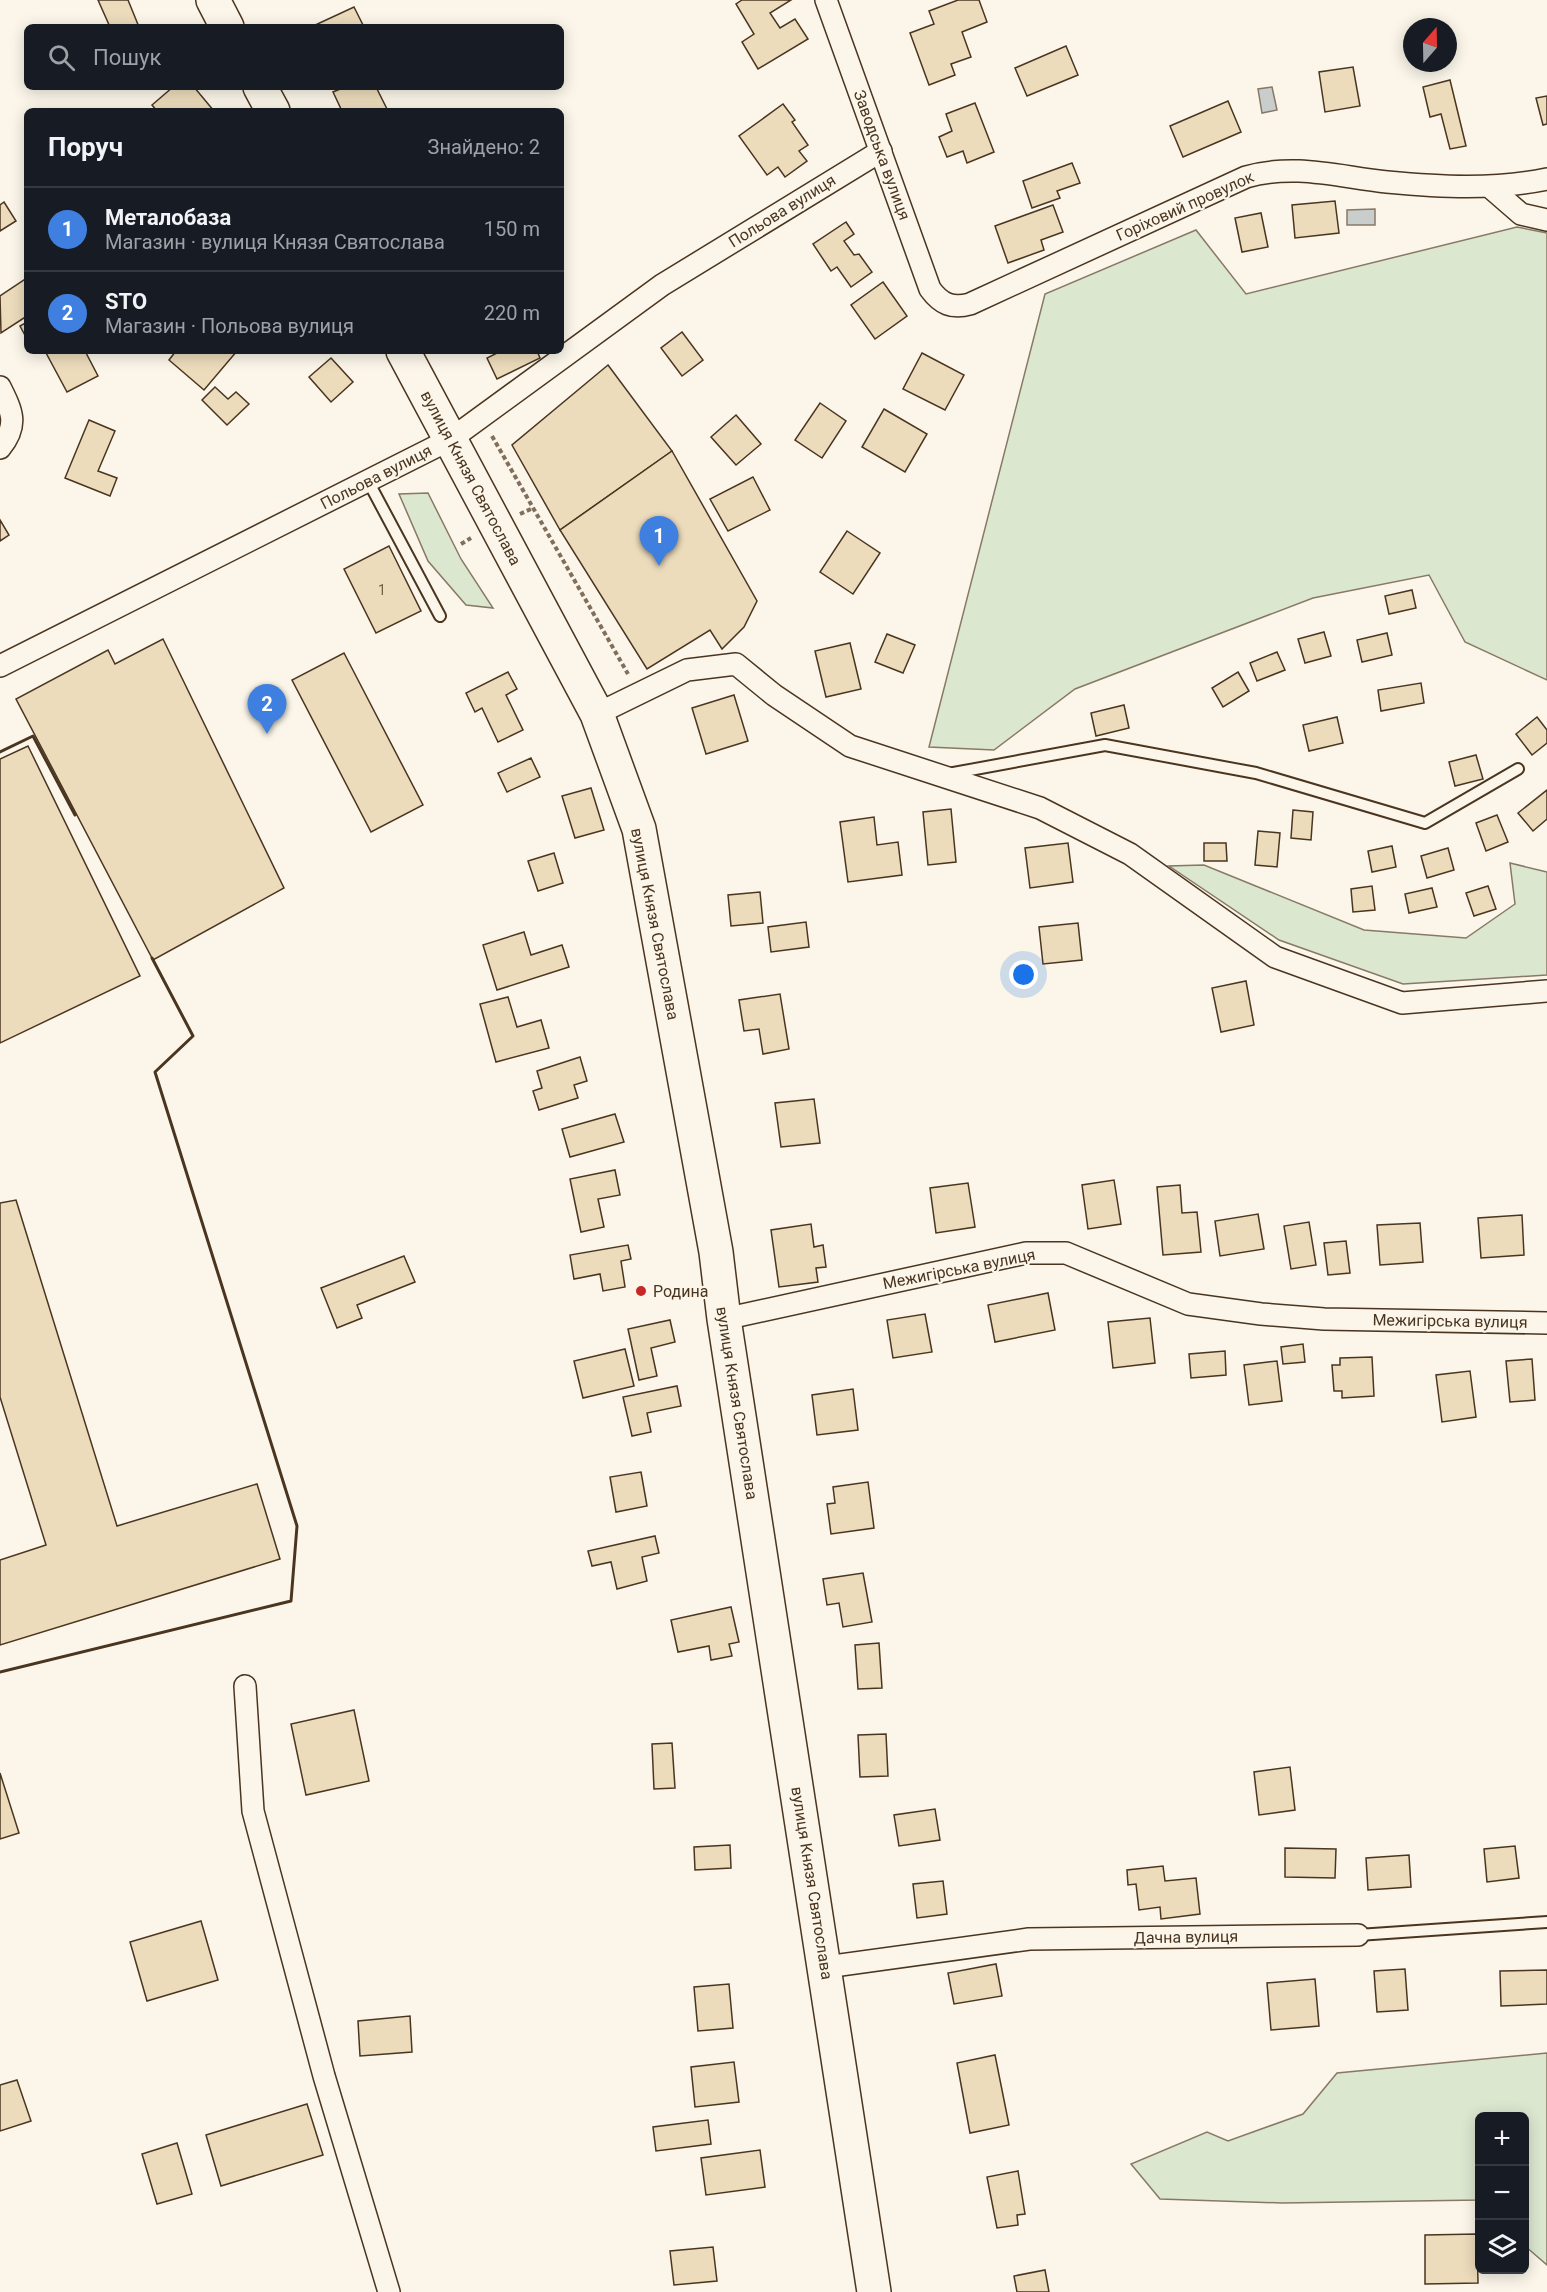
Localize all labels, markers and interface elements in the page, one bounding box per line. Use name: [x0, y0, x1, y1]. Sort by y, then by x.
north arrow: [1403, 18, 1457, 72]
search box: [24, 24, 564, 90]
icon: search: [45, 41, 78, 74]
text: Пошук: [93, 45, 161, 70]
street label: Заводська вулиця: [850, 87, 914, 223]
text: Поруч: [48, 132, 123, 162]
text: Знайдено: 2: [428, 135, 540, 159]
street label: Горіховий провулок: [1113, 167, 1257, 245]
street label: Польова вулиця: [725, 170, 839, 252]
text: Металобаза: [105, 205, 231, 230]
text: 1: [62, 217, 73, 241]
text: 150 m: [484, 217, 540, 241]
text: Магазин · вулиця Князя Святослава: [105, 230, 445, 254]
text: STO: [105, 289, 147, 314]
text: 2: [62, 301, 73, 325]
text: 220 m: [484, 301, 540, 325]
text: Магазин · Польова вулиця: [105, 314, 354, 338]
street label: вулиця Князя Святослава: [417, 387, 525, 569]
street label: Польова вулиця: [317, 441, 435, 513]
pin: 1: [640, 516, 678, 566]
house number: 1: [378, 582, 386, 598]
pin: 2: [248, 684, 286, 734]
street label: вулиця Князя Святослава: [627, 826, 683, 1022]
your location: [1009, 960, 1038, 989]
street label: Межигірська вулиця: [881, 1245, 1037, 1293]
place label: Родина: [653, 1282, 708, 1301]
marker: Родина: [634, 1284, 648, 1298]
street label: вулиця Князя Святослава: [712, 1305, 762, 1501]
street label: Межигірська вулиця: [1372, 1310, 1528, 1332]
street label: вулиця Князя Святослава: [787, 1785, 837, 1981]
street label: Дачна вулиця: [1134, 1927, 1238, 1947]
map controls: [1475, 2112, 1529, 2274]
button: +: [1475, 2112, 1529, 2166]
button: −: [1475, 2166, 1529, 2220]
button: layers: [1475, 2220, 1529, 2274]

